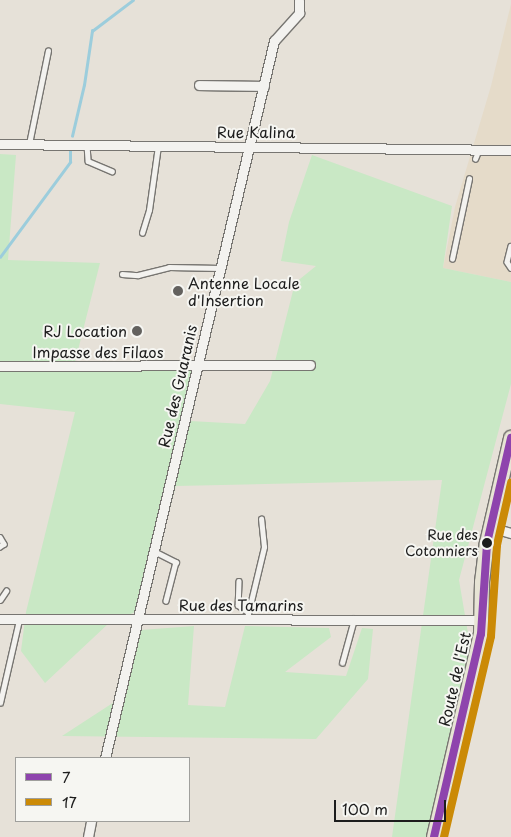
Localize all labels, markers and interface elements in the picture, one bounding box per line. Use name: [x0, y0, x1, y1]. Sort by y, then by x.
street label: Rue Kalina: [217, 123, 295, 141]
place label: Antenne Locale d'Insertion: [188, 273, 300, 308]
marker: Antenne Locale d'Insertion: [172, 285, 184, 297]
place label: RJ Location: [43, 322, 127, 340]
street label: Rue des Guaranis: [154, 322, 200, 450]
marker: RJ Location: [131, 325, 143, 337]
street label: Impasse des Filaos: [32, 343, 164, 361]
place label: Rue des Cotonniers: [405, 527, 478, 560]
marker: Rue des Cotonniers: [482, 538, 492, 548]
street label: Rue des Tamarins: [177, 596, 305, 614]
street label: Route de l'Est: [434, 629, 474, 729]
legend: [15, 757, 190, 822]
text: 7: [62, 765, 71, 788]
text: 17: [62, 790, 77, 813]
scale bar: [336, 790, 448, 822]
text: 100 m: [342, 797, 388, 820]

